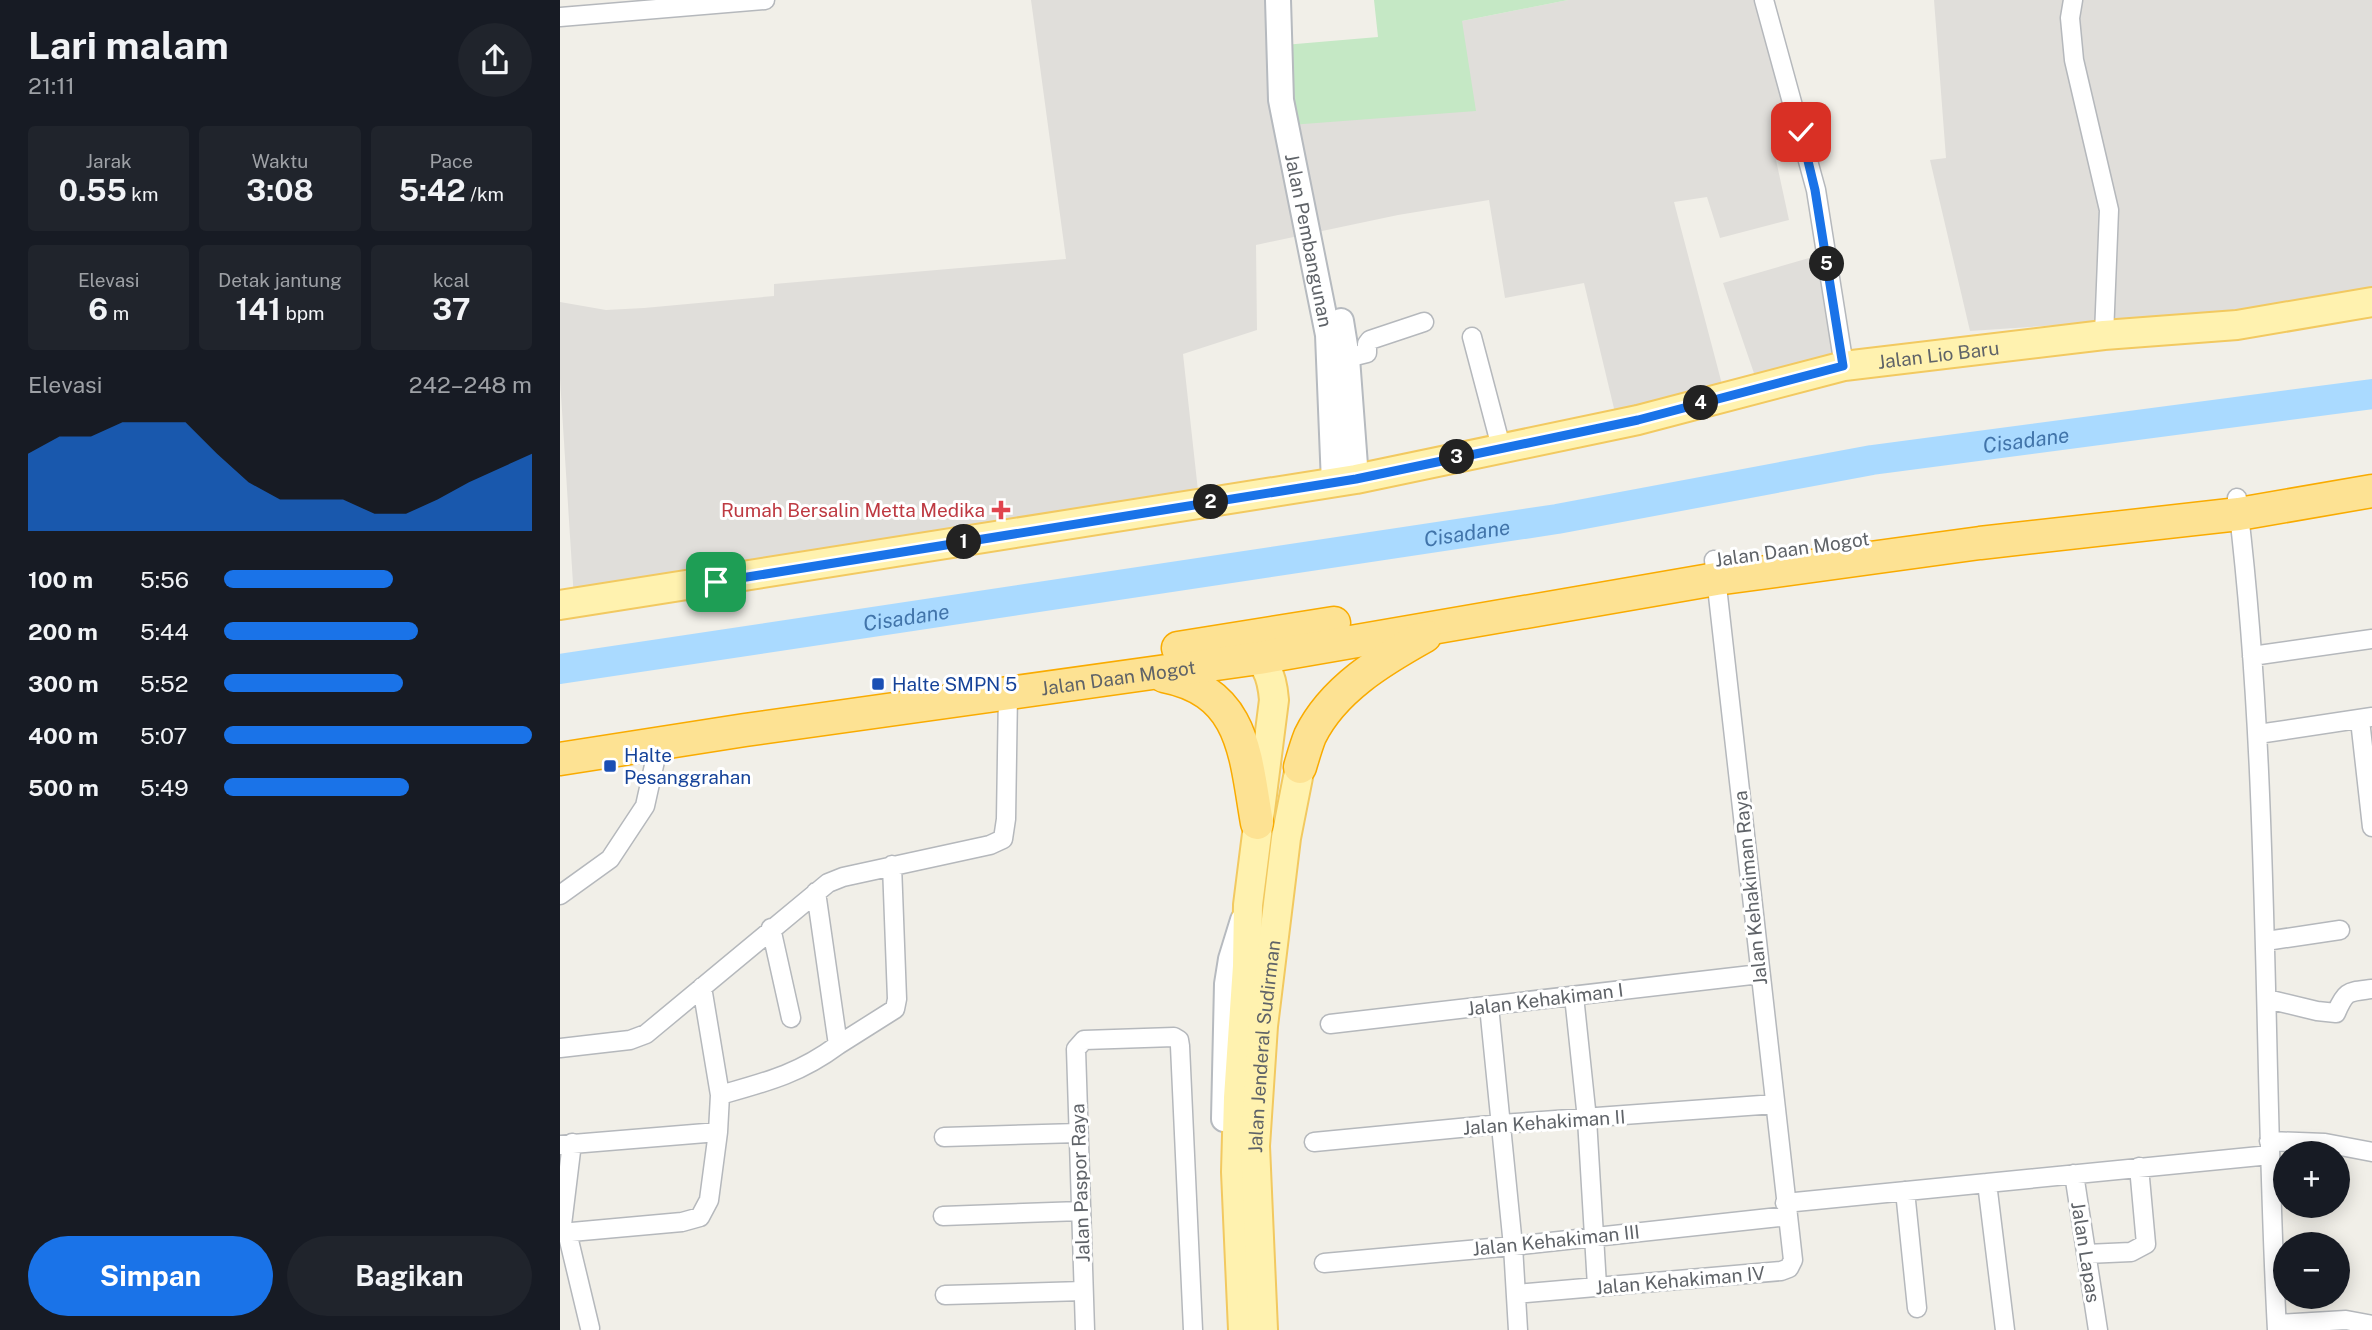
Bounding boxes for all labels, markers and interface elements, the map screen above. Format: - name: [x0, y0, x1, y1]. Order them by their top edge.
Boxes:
- text: Lari malam: [28, 23, 229, 68]
- button: share: [458, 23, 532, 97]
- text: 21:11: [28, 72, 75, 99]
- pin: [1771, 102, 1831, 162]
- icon: check: [1782, 113, 1820, 151]
- text: Jarak: [86, 150, 132, 172]
- text: Waktu: [252, 150, 308, 172]
- text: Pace: [430, 150, 473, 172]
- street label: Jalan Pembangunan: [1281, 151, 1337, 329]
- text: 0.55: [59, 172, 127, 208]
- text: 3:08: [246, 172, 314, 208]
- text: 5:42: [399, 172, 466, 208]
- text: km: [127, 183, 158, 205]
- text: /km: [466, 183, 504, 205]
- pin: 5: [1810, 246, 1844, 282]
- text: 5: [1820, 252, 1833, 274]
- text: Elevasi: [78, 269, 139, 291]
- text: Detak jantung: [218, 269, 342, 291]
- text: kcal: [433, 269, 470, 291]
- text: 6: [88, 291, 108, 327]
- text: 141: [235, 291, 281, 327]
- text: 37: [432, 291, 470, 327]
- text: m: [108, 302, 129, 324]
- text: bpm: [281, 302, 325, 324]
- street label: Jalan Lio Baru: [1876, 337, 2000, 373]
- text: Elevasi: [28, 371, 102, 398]
- text: 242–248 m: [409, 371, 532, 398]
- pin: 4: [1684, 386, 1718, 420]
- text: 4: [1694, 391, 1707, 413]
- water label: Cisadane: [1981, 422, 2071, 458]
- pin: 3: [1440, 440, 1474, 475]
- text: 3: [1450, 445, 1463, 467]
- pin: 2: [1194, 484, 1228, 520]
- text: 2: [1204, 490, 1217, 512]
- place label: Rumah Bersalin Metta Medika: [721, 499, 985, 521]
- marker: Rumah Bersalin Metta Medika: [991, 500, 1011, 520]
- water label: Cisadane: [1422, 514, 1512, 551]
- pin: 1: [946, 524, 982, 560]
- street label: Jalan Daan Mogot: [1713, 527, 1871, 571]
- text: 1: [959, 530, 968, 552]
- pin: [686, 552, 746, 612]
- icon: arrive: [697, 563, 735, 601]
- text: 100 m: [28, 566, 93, 593]
- text: 5:56: [140, 566, 189, 593]
- water label: Cisadane: [861, 598, 951, 636]
- text: 200 m: [28, 618, 98, 645]
- text: 5:44: [140, 618, 189, 645]
- street label: Jalan Daan Mogot: [1039, 656, 1197, 699]
- text: 300 m: [28, 670, 99, 697]
- text: 5:52: [140, 670, 188, 697]
- place label: Halte SMPN 5: [892, 673, 1017, 695]
- marker: Halte SMPN 5: [870, 676, 886, 692]
- text: 400 m: [28, 722, 98, 749]
- text: 5:07: [140, 722, 187, 749]
- place label: Halte Pesanggrahan: [624, 744, 751, 788]
- marker: Halte Pesanggrahan: [602, 758, 618, 774]
- text: 500 m: [28, 774, 99, 801]
- text: 5:49: [140, 774, 189, 801]
- street label: Jalan Kehakiman Raya: [1729, 790, 1771, 986]
- street label: Jalan Jenderal Sudirman: [1244, 939, 1284, 1154]
- street label: Jalan Kehakiman I: [1465, 978, 1625, 1020]
- street label: Jalan Paspor Raya: [1066, 1103, 1094, 1263]
- street label: Jalan Kehakiman II: [1462, 1105, 1626, 1139]
- map controls: [2273, 1141, 2350, 1309]
- button: +: [2273, 1141, 2350, 1218]
- street label: Jalan Lapas: [2067, 1200, 2105, 1304]
- street label: Jalan Kehakiman III: [1471, 1220, 1641, 1260]
- button: −: [2273, 1232, 2350, 1309]
- button: Simpan: [28, 1236, 273, 1316]
- button: Bagikan: [287, 1236, 532, 1316]
- street label: Jalan Kehakiman IV: [1594, 1262, 1766, 1298]

